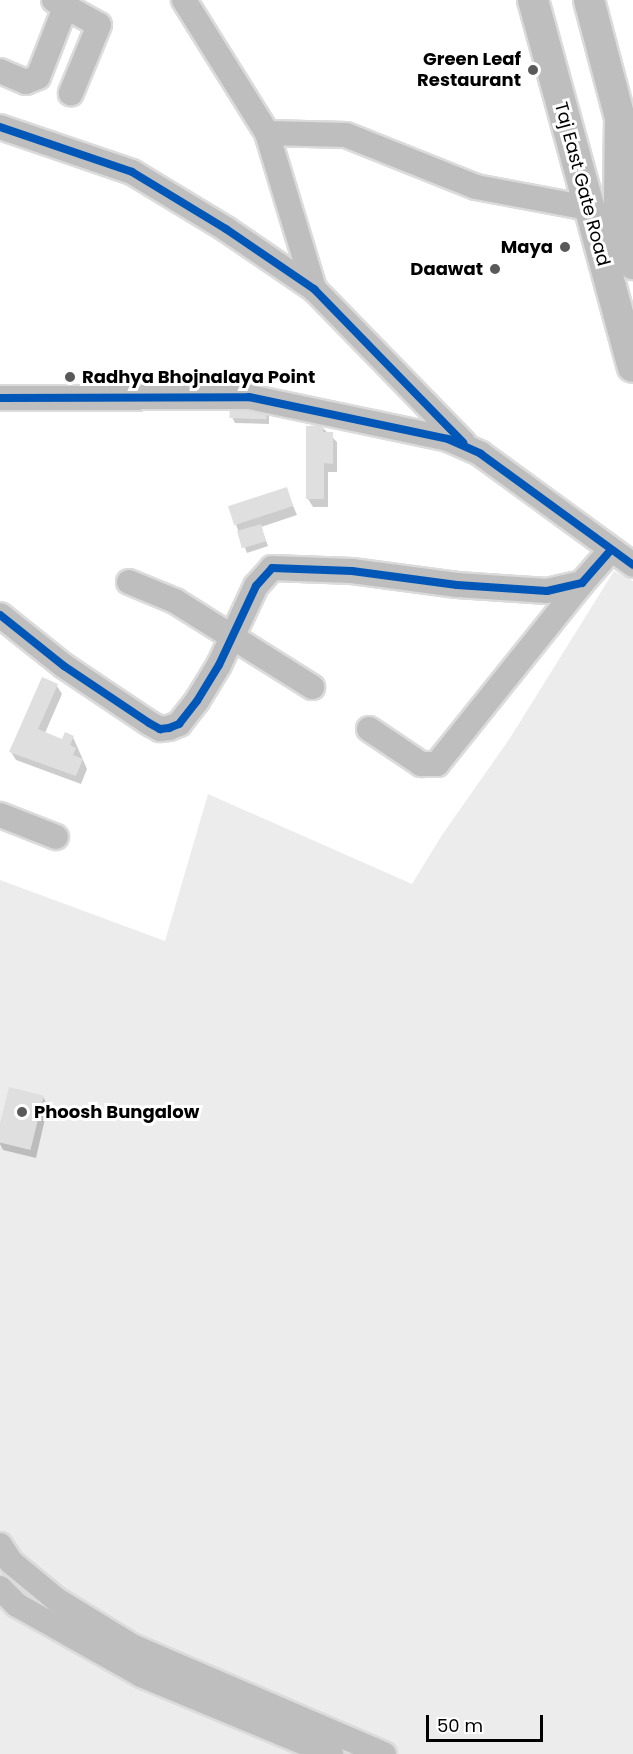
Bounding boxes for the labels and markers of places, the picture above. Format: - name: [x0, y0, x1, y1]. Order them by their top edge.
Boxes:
- place label: Green Leaf Restaurant: [417, 49, 521, 92]
- marker: Green Leaf Restaurant: [526, 63, 540, 77]
- place label: Maya: [501, 236, 553, 258]
- marker: Maya: [558, 240, 572, 254]
- place label: Daawat: [410, 258, 483, 280]
- marker: Daawat: [488, 262, 502, 276]
- place label: Radhya Bhojnalaya Point: [82, 366, 315, 388]
- marker: Radhya Bhojnalaya Point: [63, 370, 77, 384]
- place label: Phoosh Bungalow: [34, 1101, 199, 1123]
- marker: Phoosh Bungalow: [15, 1105, 29, 1119]

